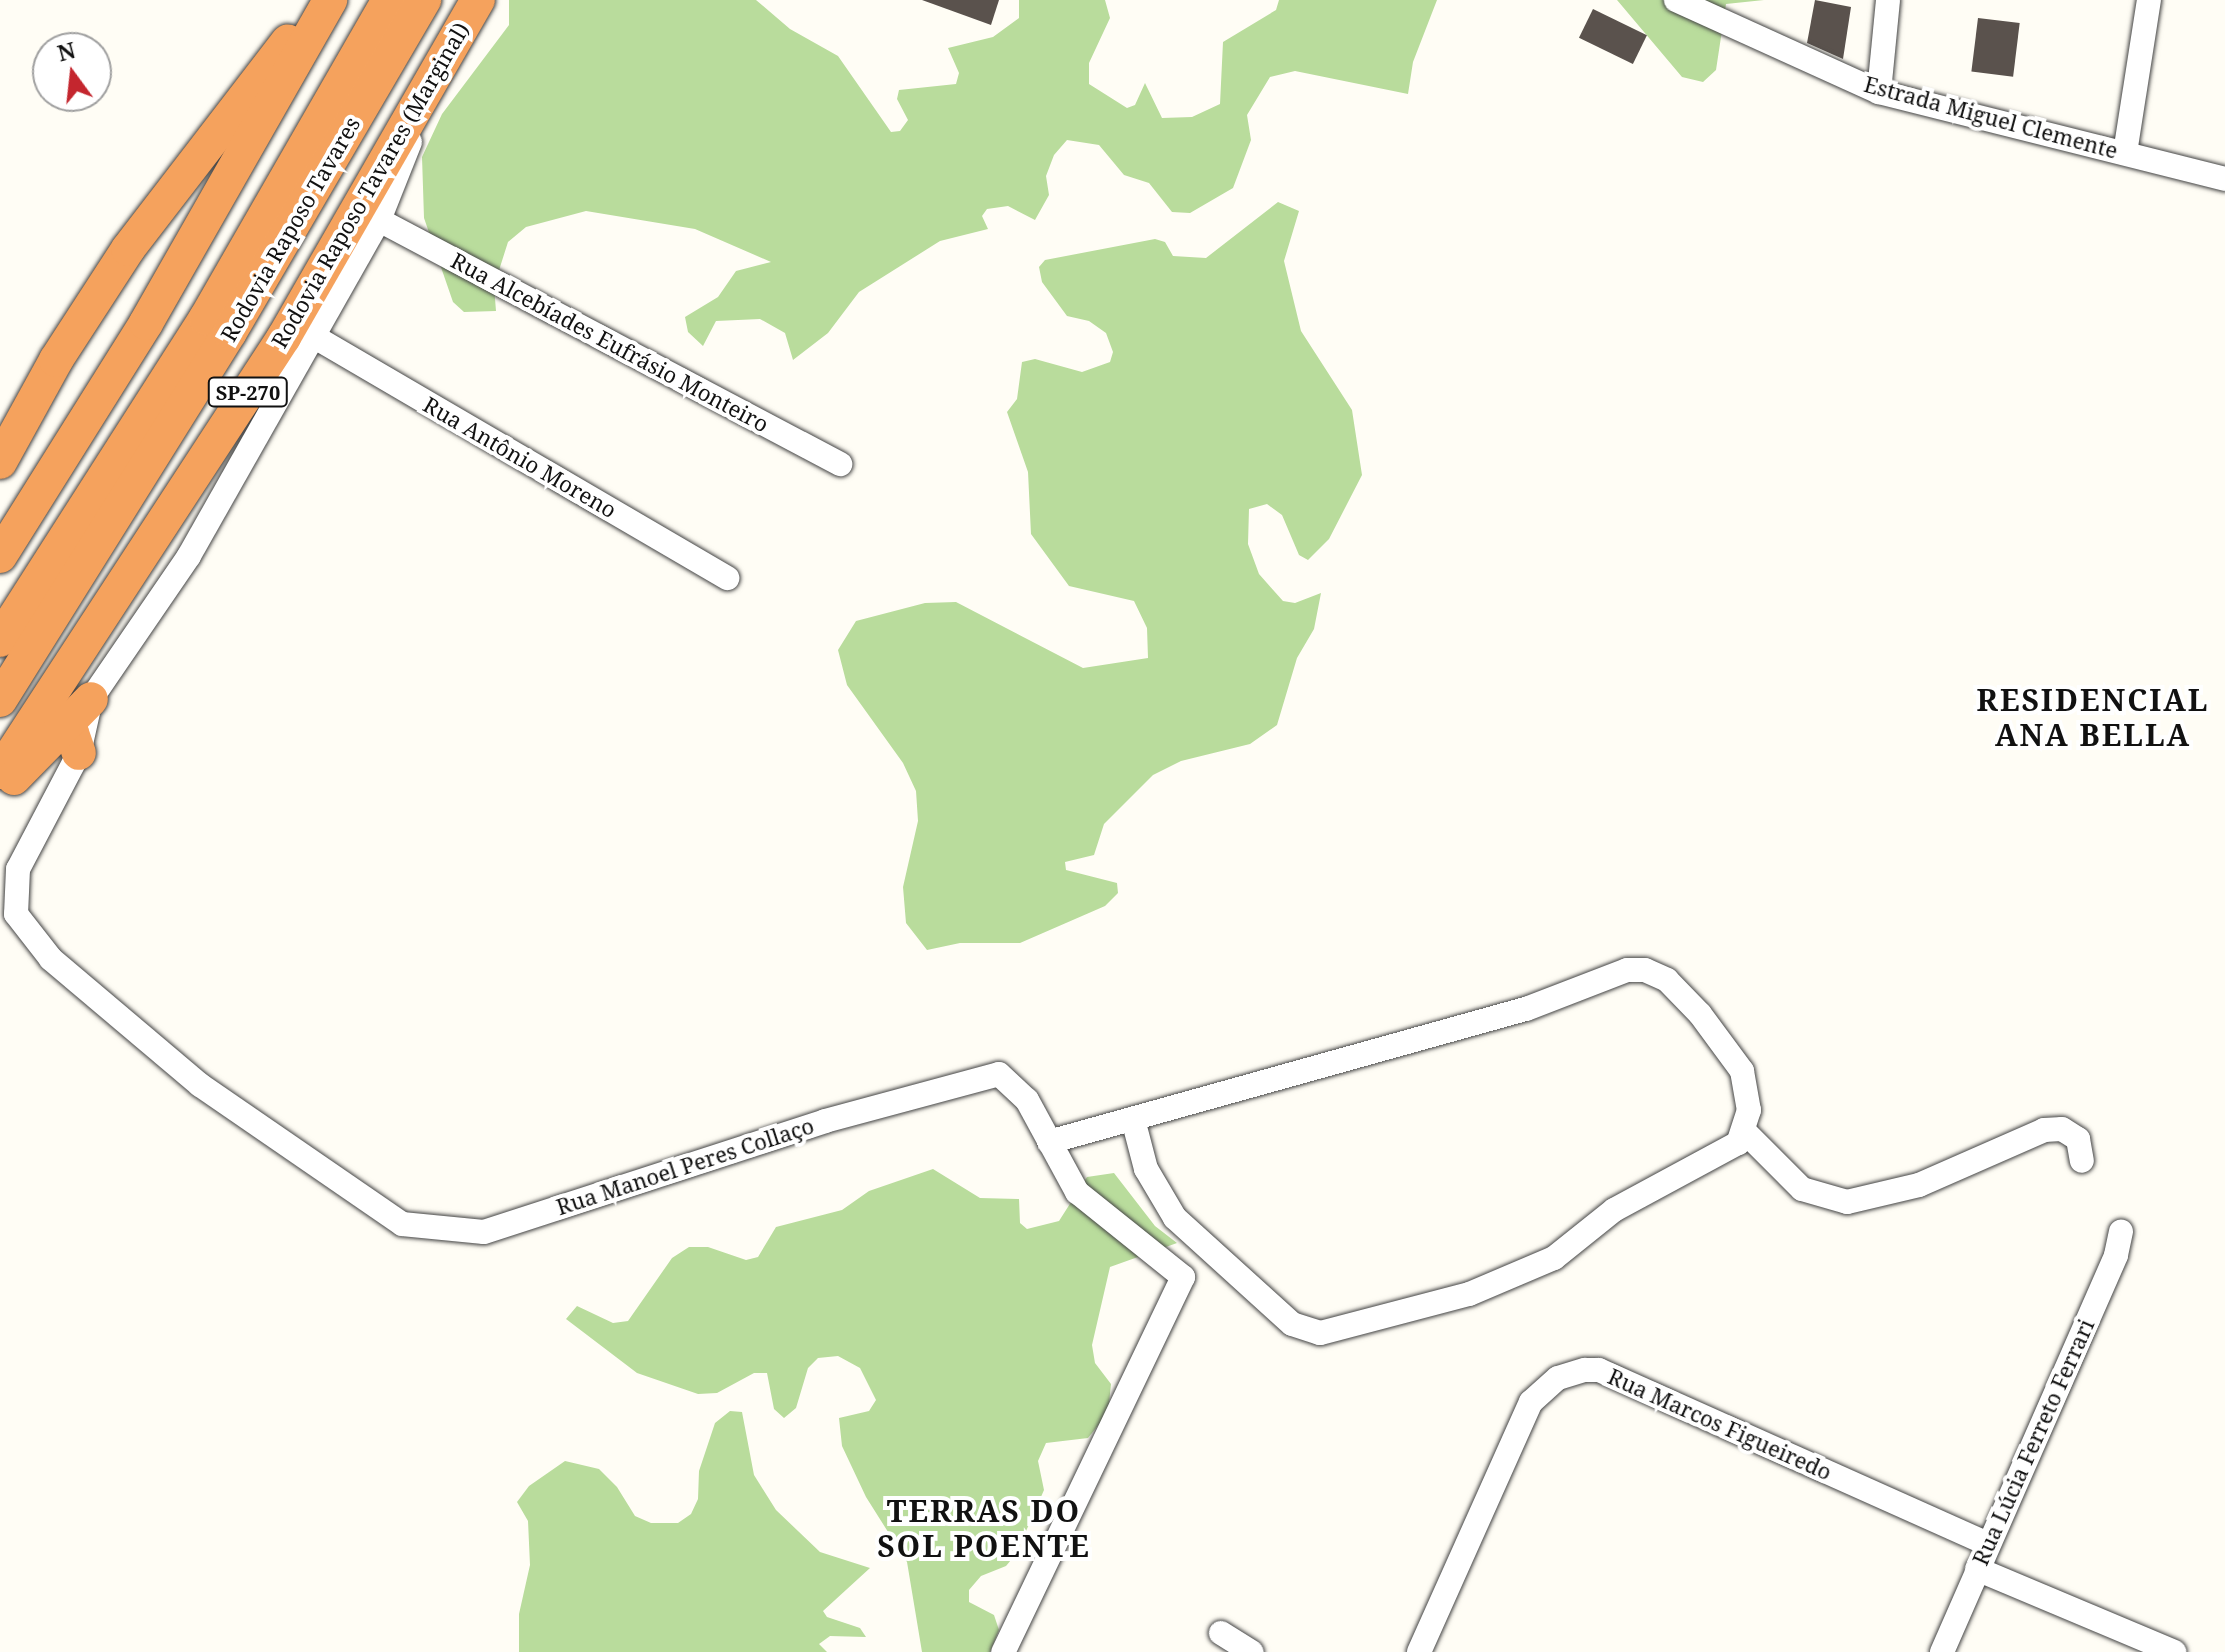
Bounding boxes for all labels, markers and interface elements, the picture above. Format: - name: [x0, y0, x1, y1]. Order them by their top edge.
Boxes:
- street label: Rodovia Raposo Tavares (Marginal): [266, 18, 474, 352]
- north arrow: [32, 32, 112, 112]
- text: N: [54, 34, 79, 67]
- street label: Estrada Miguel Clemente: [1861, 70, 2121, 164]
- street label: Rodovia Raposo Tavares: [215, 112, 365, 346]
- street label: Rua Alcebíades Eufrásio Monteiro: [447, 247, 773, 437]
- road number: SP-270: [206, 376, 290, 408]
- street label: Rua Antônio Moreno: [419, 391, 621, 523]
- district label: RESIDENCIAL ANA BELLA: [1977, 682, 2209, 752]
- street label: Rua Manoel Peres Collaço: [553, 1112, 817, 1220]
- street label: Rua Lúcia Ferreto Ferrari: [1967, 1315, 2099, 1569]
- street label: Rua Marcos Figueiredo: [1604, 1363, 1836, 1485]
- district label: TERRAS DO SOL POENTE: [877, 1493, 1091, 1564]

